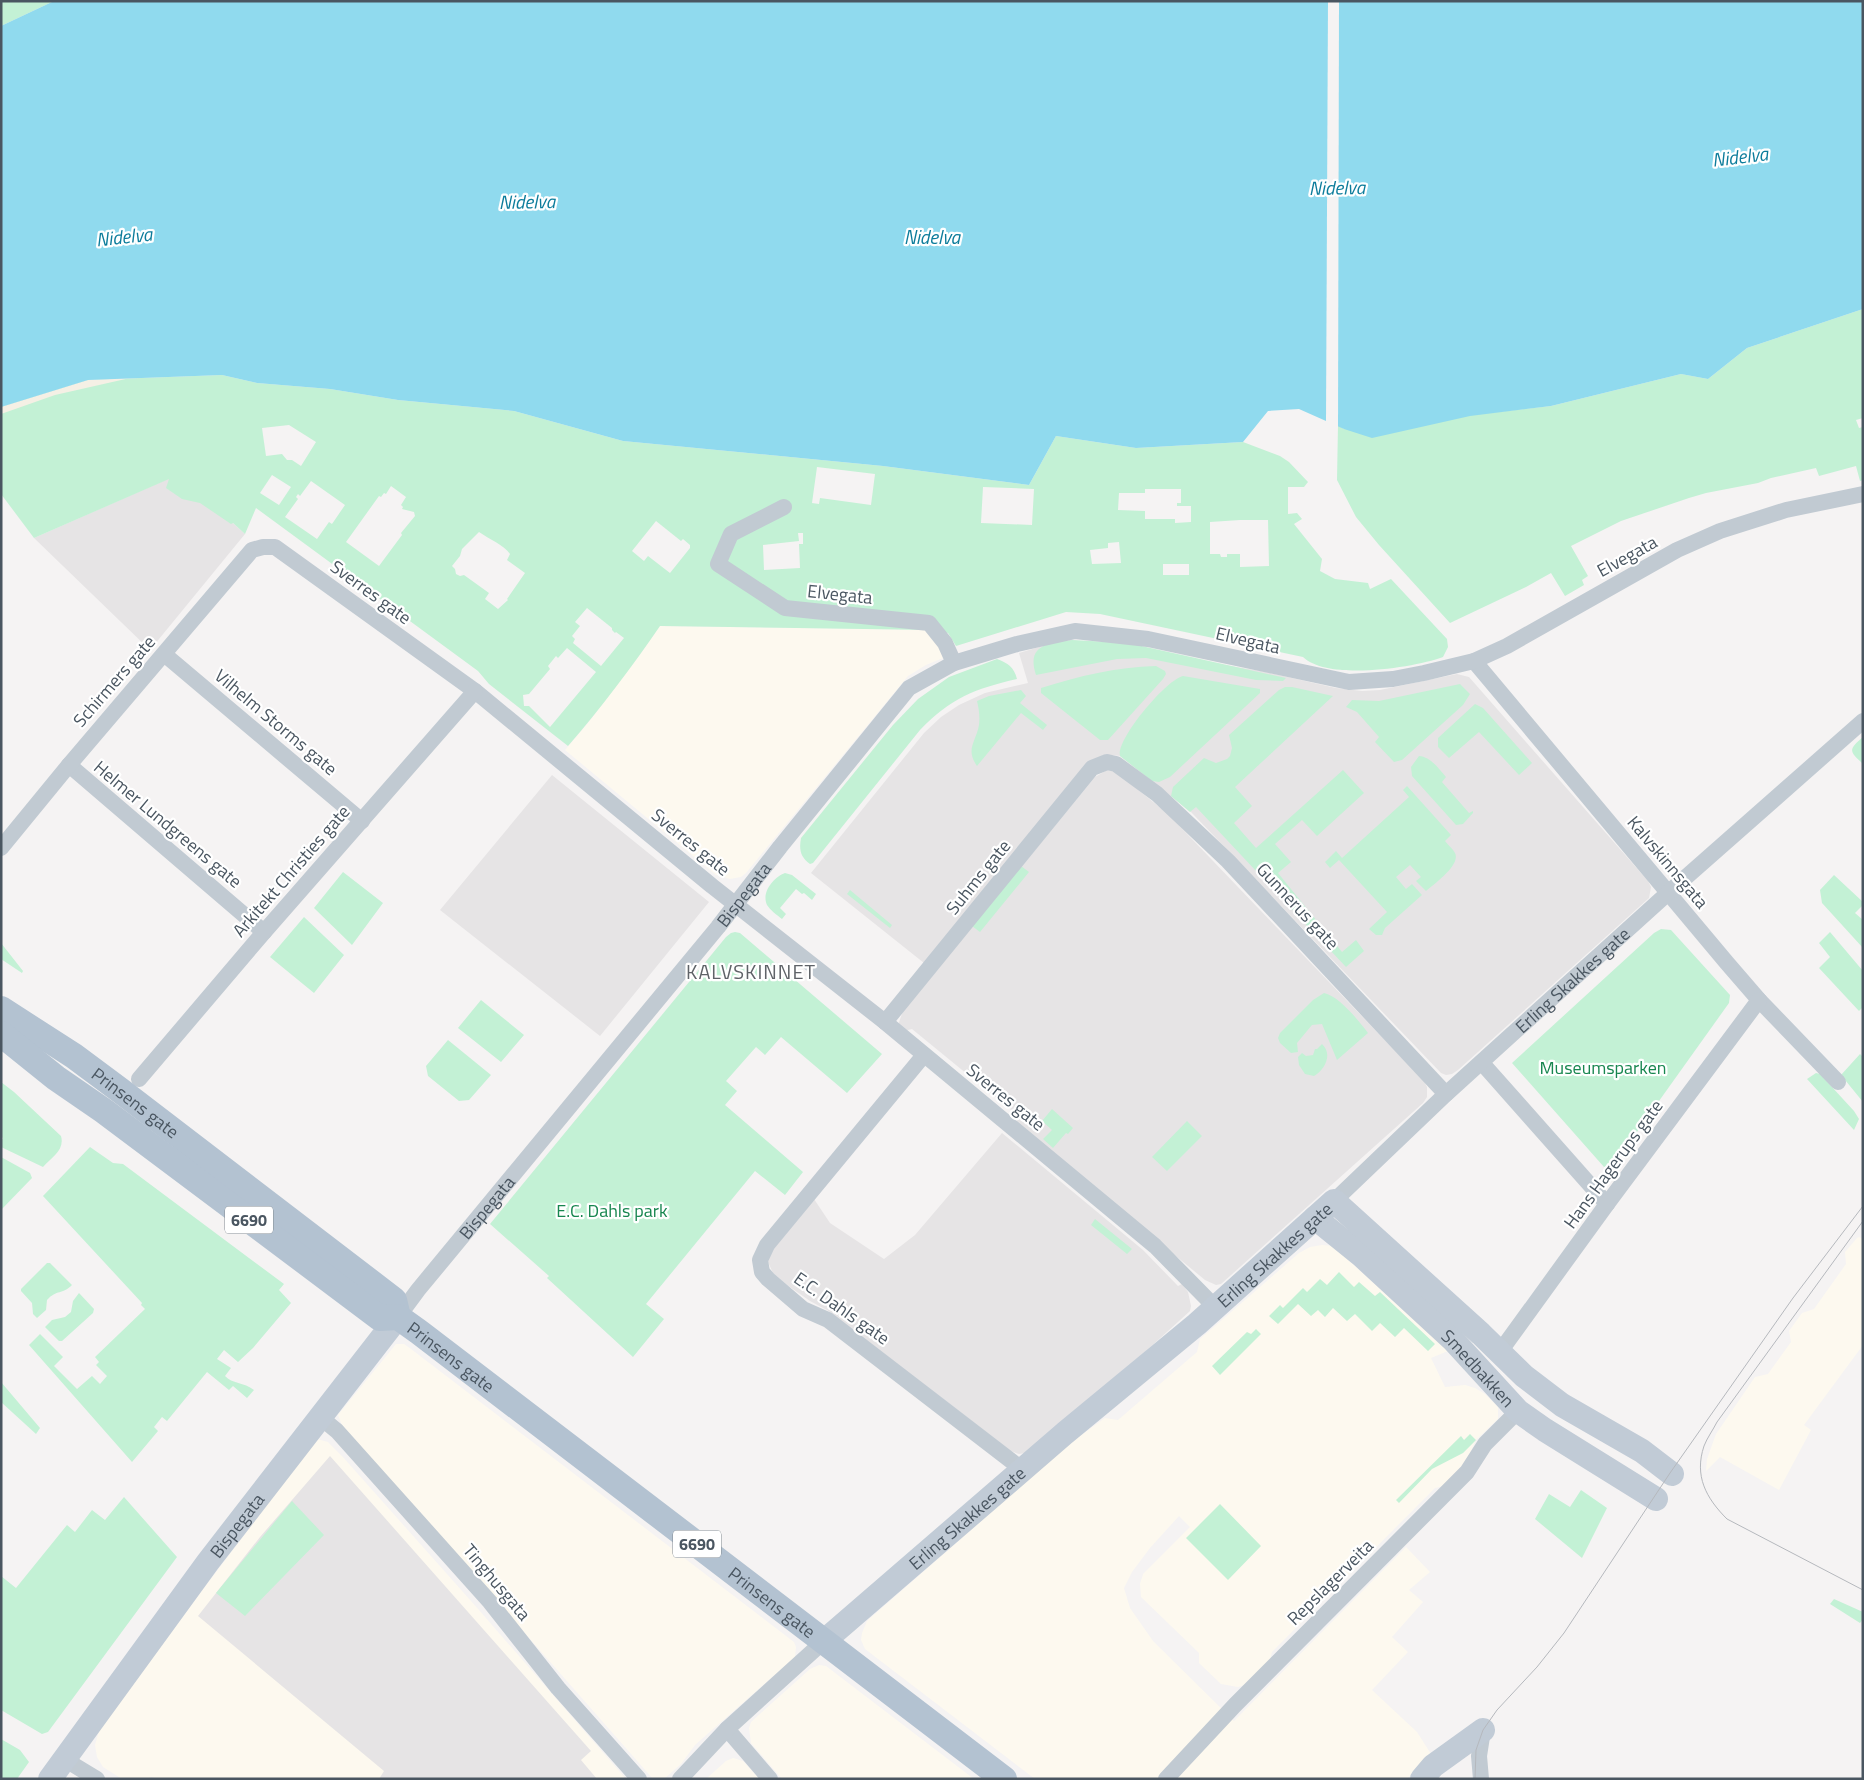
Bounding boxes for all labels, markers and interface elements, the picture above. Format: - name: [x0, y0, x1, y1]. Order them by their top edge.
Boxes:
- water label: Nidelva: [1710, 138, 1771, 174]
- water label: Nidelva: [1309, 172, 1367, 202]
- water label: Nidelva: [499, 186, 557, 216]
- water label: Nidelva: [95, 218, 155, 253]
- water label: Nidelva: [904, 222, 962, 251]
- street label: Elvegata: [1592, 528, 1662, 584]
- street label: Sverres gate: [325, 553, 417, 631]
- street label: Elvegata: [806, 577, 874, 611]
- street label: Elvegata: [1213, 619, 1283, 661]
- street label: Schirmers gate: [66, 629, 162, 733]
- street label: Vilhelm Storms gate: [209, 662, 343, 782]
- street label: Helmer Lundgreens gate: [88, 754, 248, 894]
- street label: Arkitekt Christies gate: [226, 799, 356, 943]
- street label: Sverres gate: [646, 802, 736, 882]
- street label: Kalvskinnsgata: [1621, 810, 1715, 914]
- street label: Suhms gate: [939, 834, 1017, 920]
- street label: Bispegata: [710, 856, 777, 932]
- street label: Gunnerus gate: [1250, 856, 1346, 956]
- street label: Erling Skakkes gate: [1509, 921, 1636, 1039]
- district label: KALVSKINNET: [686, 956, 816, 987]
- park label: Museumsparken: [1540, 1054, 1667, 1081]
- street label: Sverres gate: [961, 1057, 1051, 1137]
- street label: Prinsens gate: [86, 1060, 185, 1145]
- street label: Hans Hagerups gate: [1557, 1094, 1669, 1234]
- street label: Bispegata: [452, 1169, 521, 1245]
- street label: Erling Skakkes gate: [1211, 1195, 1338, 1314]
- park label: E.C. Dahls park: [556, 1197, 668, 1224]
- road number: 6690: [225, 1206, 273, 1234]
- street label: E.C. Dahls gate: [788, 1265, 896, 1351]
- street label: Prinsens gate: [402, 1314, 501, 1399]
- street label: Smedbakken: [1436, 1323, 1521, 1413]
- street label: Erling Skakkes gate: [902, 1460, 1031, 1576]
- street label: Bispegata: [203, 1487, 270, 1563]
- road number: 6690: [673, 1530, 721, 1558]
- street label: Repslagerveita: [1281, 1533, 1379, 1631]
- street label: Tinghusgata: [457, 1538, 537, 1626]
- street label: Prinsens gate: [723, 1560, 822, 1644]

